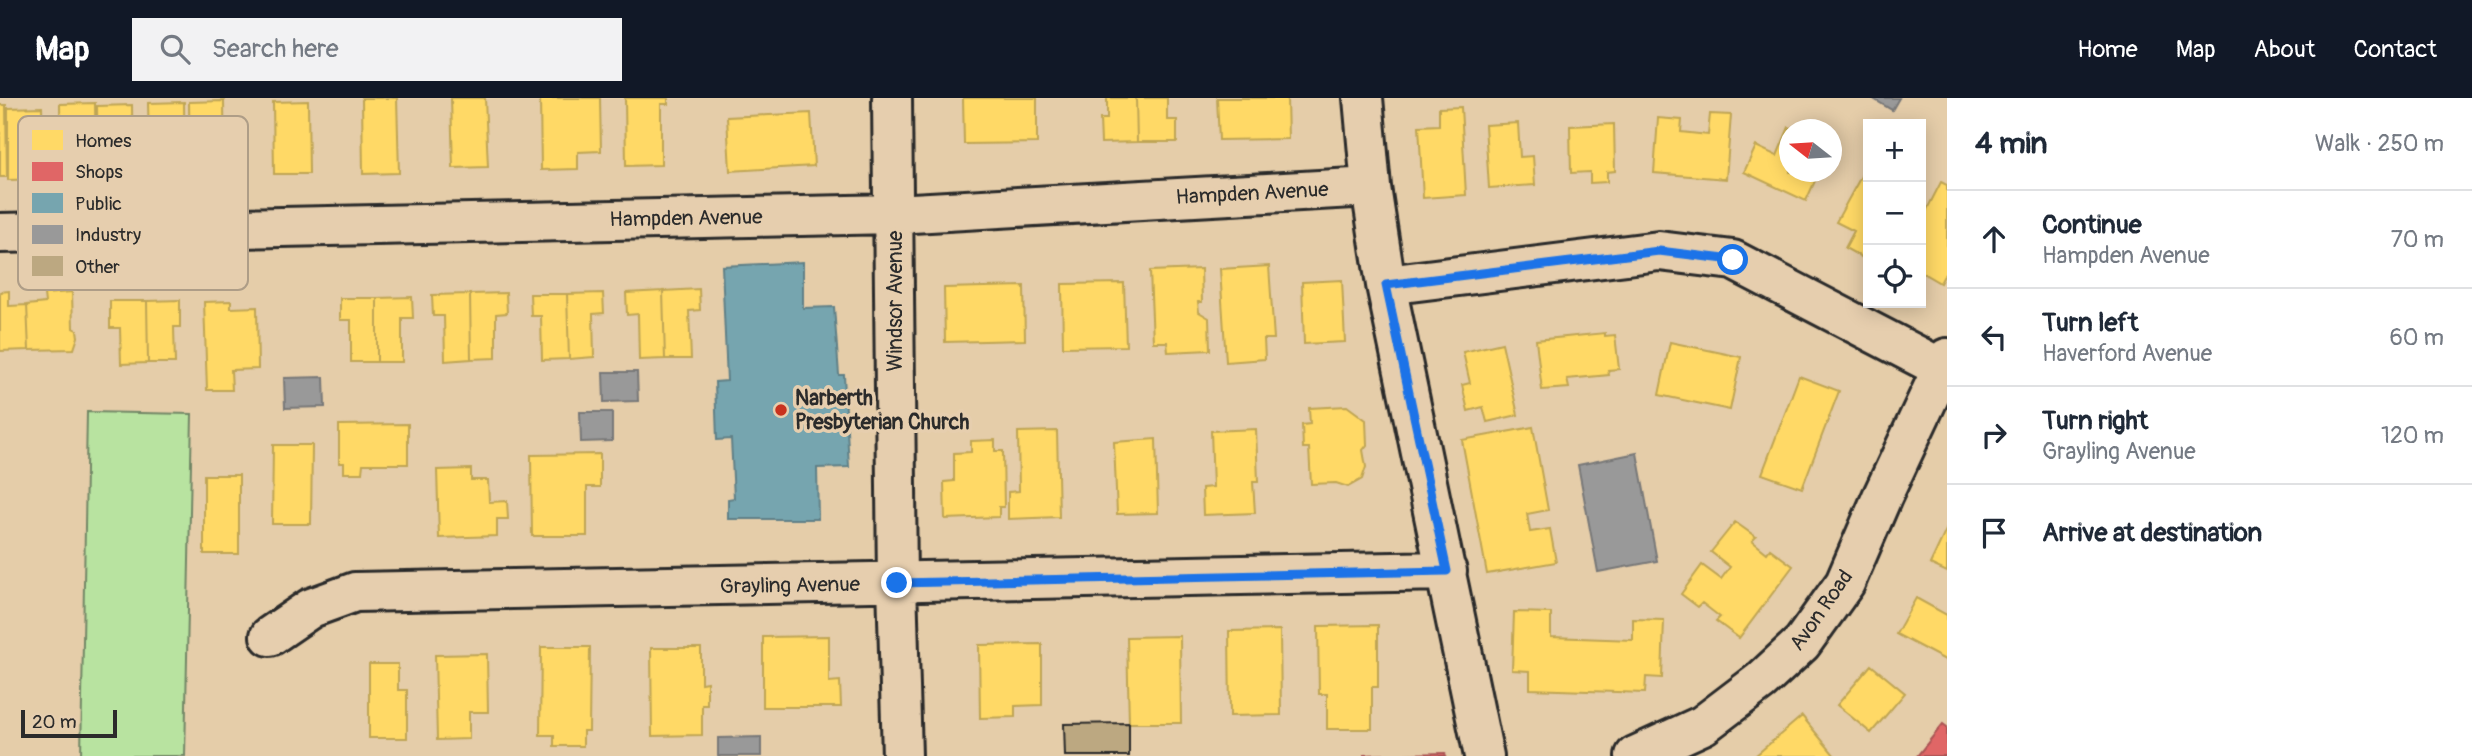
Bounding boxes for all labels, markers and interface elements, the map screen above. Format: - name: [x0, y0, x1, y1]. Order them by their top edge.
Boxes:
- search box: [132, 18, 622, 81]
- text: Map: [35, 29, 90, 70]
- icon: search: [156, 30, 194, 68]
- text: Search here: [212, 33, 339, 65]
- text: Home: [2077, 35, 2138, 64]
- text: Map: [2176, 35, 2216, 64]
- text: About: [2254, 35, 2316, 64]
- text: Contact: [2354, 35, 2437, 64]
- legend: [18, 116, 248, 290]
- north arrow: [1779, 119, 1842, 182]
- map controls: [1863, 119, 1926, 308]
- button: +: [1863, 119, 1926, 182]
- text: 4 min: [1975, 125, 2048, 162]
- text: Homes: [75, 129, 132, 153]
- text: Walk · 250 m: [2315, 129, 2444, 158]
- text: Shops: [75, 160, 123, 184]
- street label: Hampden Avenue: [1175, 176, 1330, 211]
- button: −: [1863, 182, 1926, 245]
- text: Public: [75, 192, 122, 216]
- street label: Hampden Avenue: [609, 204, 763, 233]
- text: Continue: [2042, 209, 2142, 241]
- icon: ahead: [1975, 220, 2013, 258]
- text: Industry: [75, 223, 141, 247]
- text: 70 m: [2391, 225, 2444, 254]
- street label: Windsor Avenue: [882, 230, 909, 371]
- text: Hampden Avenue: [2042, 241, 2210, 270]
- route start: [1717, 244, 1748, 275]
- button: locate: [1863, 245, 1926, 308]
- text: Other: [75, 255, 120, 279]
- text: Turn left: [2042, 307, 2138, 339]
- icon: left: [1975, 318, 2013, 356]
- text: 60 m: [2389, 323, 2444, 352]
- text: Haverford Avenue: [2042, 339, 2212, 368]
- place label: Narberth Presbyterian Church: [795, 385, 969, 436]
- marker: Narberth Presbyterian Church: [773, 402, 789, 418]
- text: Turn right: [2042, 405, 2148, 437]
- icon: right: [1975, 416, 2013, 454]
- text: 120 m: [2381, 421, 2444, 450]
- text: Grayling Avenue: [2042, 437, 2196, 466]
- icon: arrive: [1975, 514, 2013, 552]
- text: Arrive at destination: [2042, 517, 2262, 549]
- street label: Avon Road: [1784, 565, 1859, 656]
- route end: [881, 567, 912, 598]
- street label: Grayling Avenue: [720, 571, 861, 600]
- scale bar: [21, 707, 117, 739]
- text: 20 m: [32, 710, 77, 734]

